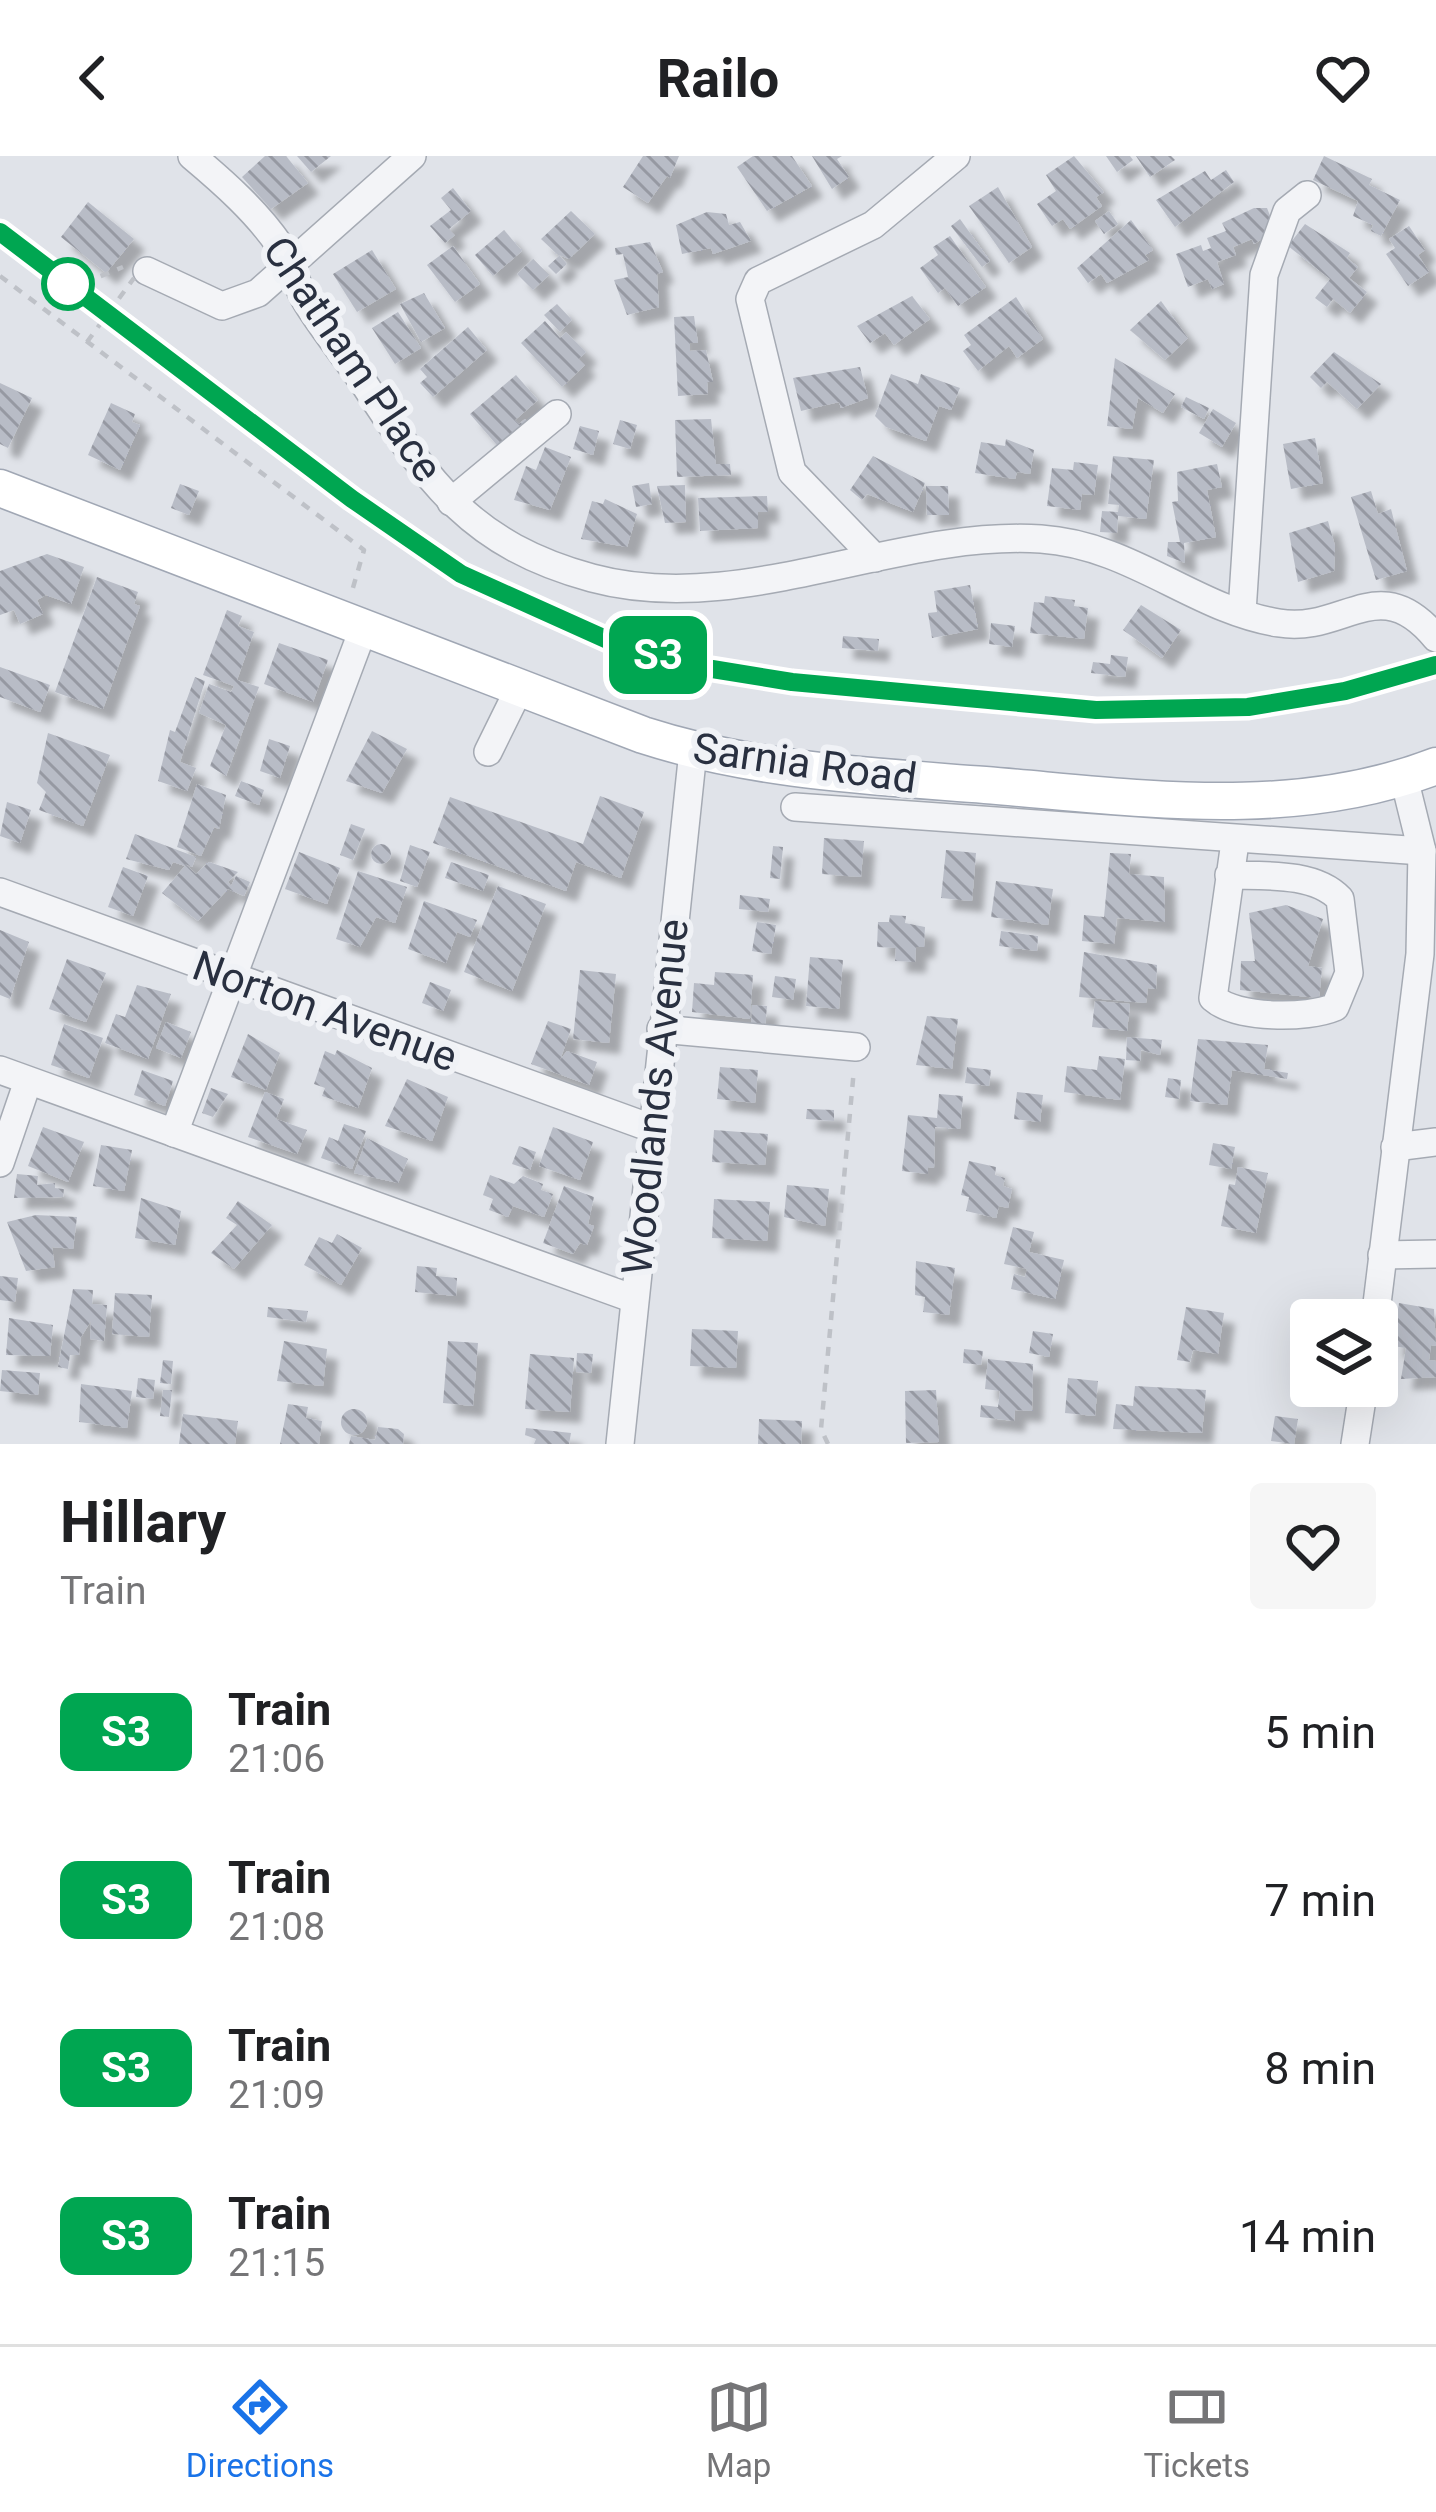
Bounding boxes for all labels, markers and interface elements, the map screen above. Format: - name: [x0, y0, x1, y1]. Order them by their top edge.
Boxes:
- icon: back: [60, 45, 126, 111]
- icon: heart: [1310, 45, 1376, 111]
- text: Railo: [657, 47, 779, 110]
- street label: Chatham Place: [253, 228, 453, 490]
- unlabelled marker: [43, 259, 93, 309]
- line badge: S3: [604, 616, 712, 694]
- text: S3: [633, 630, 683, 679]
- street label: Sarnia Road: [690, 723, 920, 803]
- street label: Woodlands Avenue: [612, 917, 698, 1277]
- street label: Norton Avenue: [186, 941, 464, 1081]
- map controls: [1290, 1299, 1398, 1407]
- button: layers: [1290, 1299, 1398, 1407]
- button: heart: [1250, 1483, 1376, 1609]
- text: Hillary: [60, 1489, 226, 1556]
- text: Train: [60, 1568, 147, 1614]
- text: Train: [228, 1683, 331, 1736]
- text: 5 min: [1264, 1706, 1376, 1759]
- text: S3: [101, 1707, 151, 1756]
- text: 21:06: [228, 1736, 325, 1782]
- text: Train: [228, 1851, 331, 1904]
- text: 7 min: [1264, 1874, 1376, 1927]
- text: S3: [101, 1875, 151, 1924]
- text: 21:08: [228, 1904, 325, 1950]
- text: Train: [228, 2019, 331, 2072]
- text: 8 min: [1264, 2042, 1376, 2095]
- text: S3: [101, 2043, 151, 2092]
- text: 21:09: [228, 2072, 325, 2118]
- text: Train: [228, 2187, 331, 2240]
- text: 14 min: [1239, 2210, 1376, 2263]
- text: S3: [101, 2211, 151, 2260]
- text: 21:15: [228, 2240, 325, 2286]
- tab: Directions: [186, 2374, 334, 2485]
- tab: Map: [706, 2374, 772, 2485]
- tab: Tickets: [1143, 2374, 1250, 2485]

